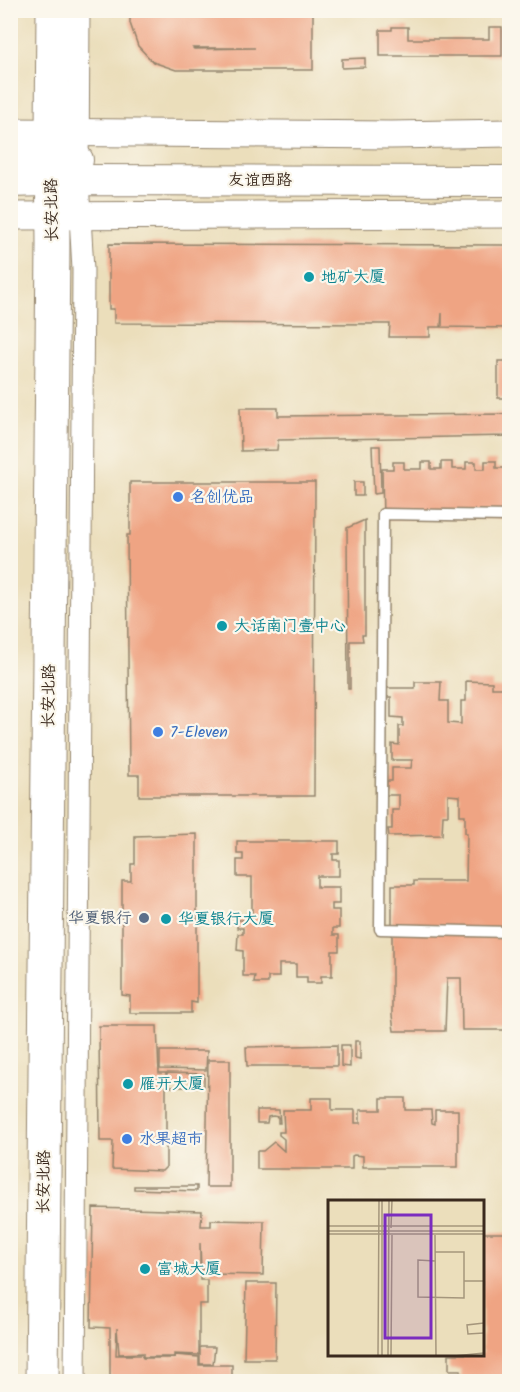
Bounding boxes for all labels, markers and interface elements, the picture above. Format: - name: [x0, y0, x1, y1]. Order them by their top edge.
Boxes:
- street label: 友谊西路: [228, 168, 292, 193]
- street label: 长安北路: [39, 178, 65, 242]
- place label: 地矿大厦: [321, 265, 385, 290]
- marker: 地矿大厦: [302, 270, 316, 284]
- place label: 名创优品: [190, 485, 254, 510]
- marker: 名创优品: [171, 490, 185, 504]
- place label: 大话南门壹中心: [234, 614, 346, 639]
- marker: 大话南门壹中心: [215, 619, 229, 633]
- street label: 长安北路: [36, 664, 62, 728]
- place label: 7-Eleven: [170, 720, 228, 745]
- marker: 7-Eleven: [151, 725, 165, 739]
- place label: 华夏银行: [68, 906, 132, 931]
- place label: 华夏银行大厦: [178, 907, 274, 932]
- marker: 华夏银行: [137, 911, 151, 925]
- marker: 华夏银行大厦: [159, 912, 173, 926]
- place label: 雁开大厦: [140, 1072, 204, 1097]
- marker: 雁开大厦: [121, 1077, 135, 1091]
- place label: 水果超市: [139, 1127, 203, 1152]
- marker: 水果超市: [120, 1132, 134, 1146]
- street label: 长安北路: [31, 1150, 57, 1214]
- inset map: [328, 1200, 484, 1356]
- place label: 富城大厦: [157, 1257, 221, 1282]
- marker: 富城大厦: [138, 1262, 152, 1276]

